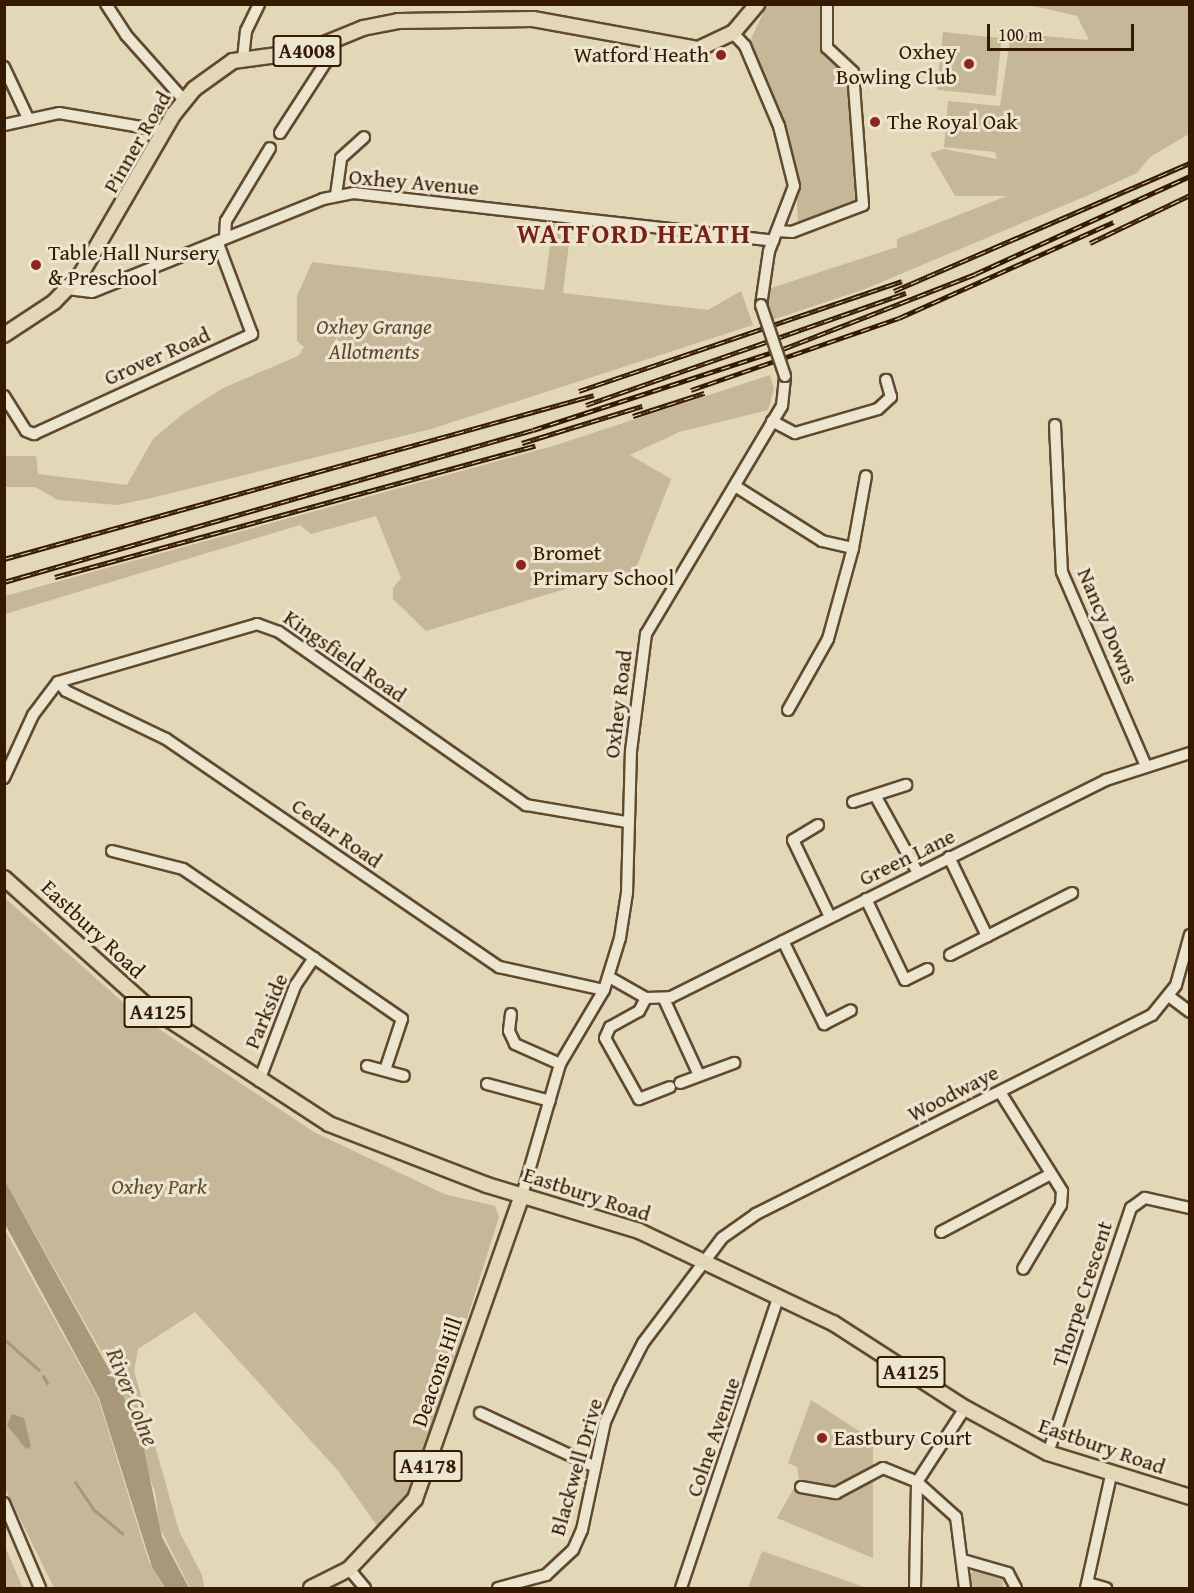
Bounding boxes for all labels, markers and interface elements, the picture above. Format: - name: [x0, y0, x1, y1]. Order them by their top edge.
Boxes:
- scale bar: [990, 12, 1137, 50]
- text: 100 m: [998, 21, 1043, 48]
- road number: A4008: [272, 33, 342, 69]
- place label: Oxhey Bowling Club: [836, 38, 957, 90]
- place label: Watford Heath: [574, 42, 709, 68]
- marker: Watford Heath: [714, 48, 728, 62]
- marker: Oxhey Bowling Club: [962, 57, 976, 71]
- street label: Pinner Road: [97, 86, 177, 198]
- place label: The Royal Oak: [887, 109, 1018, 135]
- marker: The Royal Oak: [868, 115, 882, 129]
- street label: Oxhey Avenue: [348, 163, 480, 201]
- district label: WATFORD HEATH: [517, 216, 751, 250]
- place label: Table Hall Nursery & Preschool: [48, 239, 219, 290]
- marker: Table Hall Nursery & Preschool: [29, 258, 43, 272]
- park label: Oxhey Grange Allotments: [316, 313, 432, 364]
- street label: Grover Road: [100, 321, 214, 391]
- place label: Bromet Primary School: [533, 539, 674, 590]
- marker: Bromet Primary School: [514, 558, 528, 572]
- street label: Nancy Downs: [1072, 564, 1144, 688]
- street label: Kingsfield Road: [279, 604, 411, 708]
- street label: Oxhey Road: [598, 648, 638, 760]
- street label: Cedar Road: [287, 792, 387, 874]
- street label: Green Lane: [855, 822, 959, 892]
- street label: Eastbury Road: [36, 874, 150, 984]
- street label: Parkside: [238, 969, 294, 1053]
- road number: A4125: [124, 994, 192, 1030]
- street label: Woodwaye: [903, 1059, 1003, 1127]
- street label: Eastbury Road: [520, 1161, 654, 1227]
- park label: Oxhey Park: [111, 1174, 207, 1200]
- street label: Thorpe Crescent: [1046, 1218, 1118, 1370]
- street label: Deacons Hill: [406, 1314, 468, 1430]
- water label: River Colne: [100, 1344, 166, 1450]
- road number: A4125: [876, 1354, 946, 1390]
- street label: Colne Avenue: [680, 1374, 746, 1500]
- street label: Blackwell Drive: [544, 1395, 608, 1539]
- street label: Eastbury Road: [1035, 1412, 1169, 1480]
- place label: Eastbury Court: [834, 1425, 972, 1451]
- marker: Eastbury Court: [815, 1431, 829, 1445]
- road number: A4178: [394, 1448, 462, 1484]

